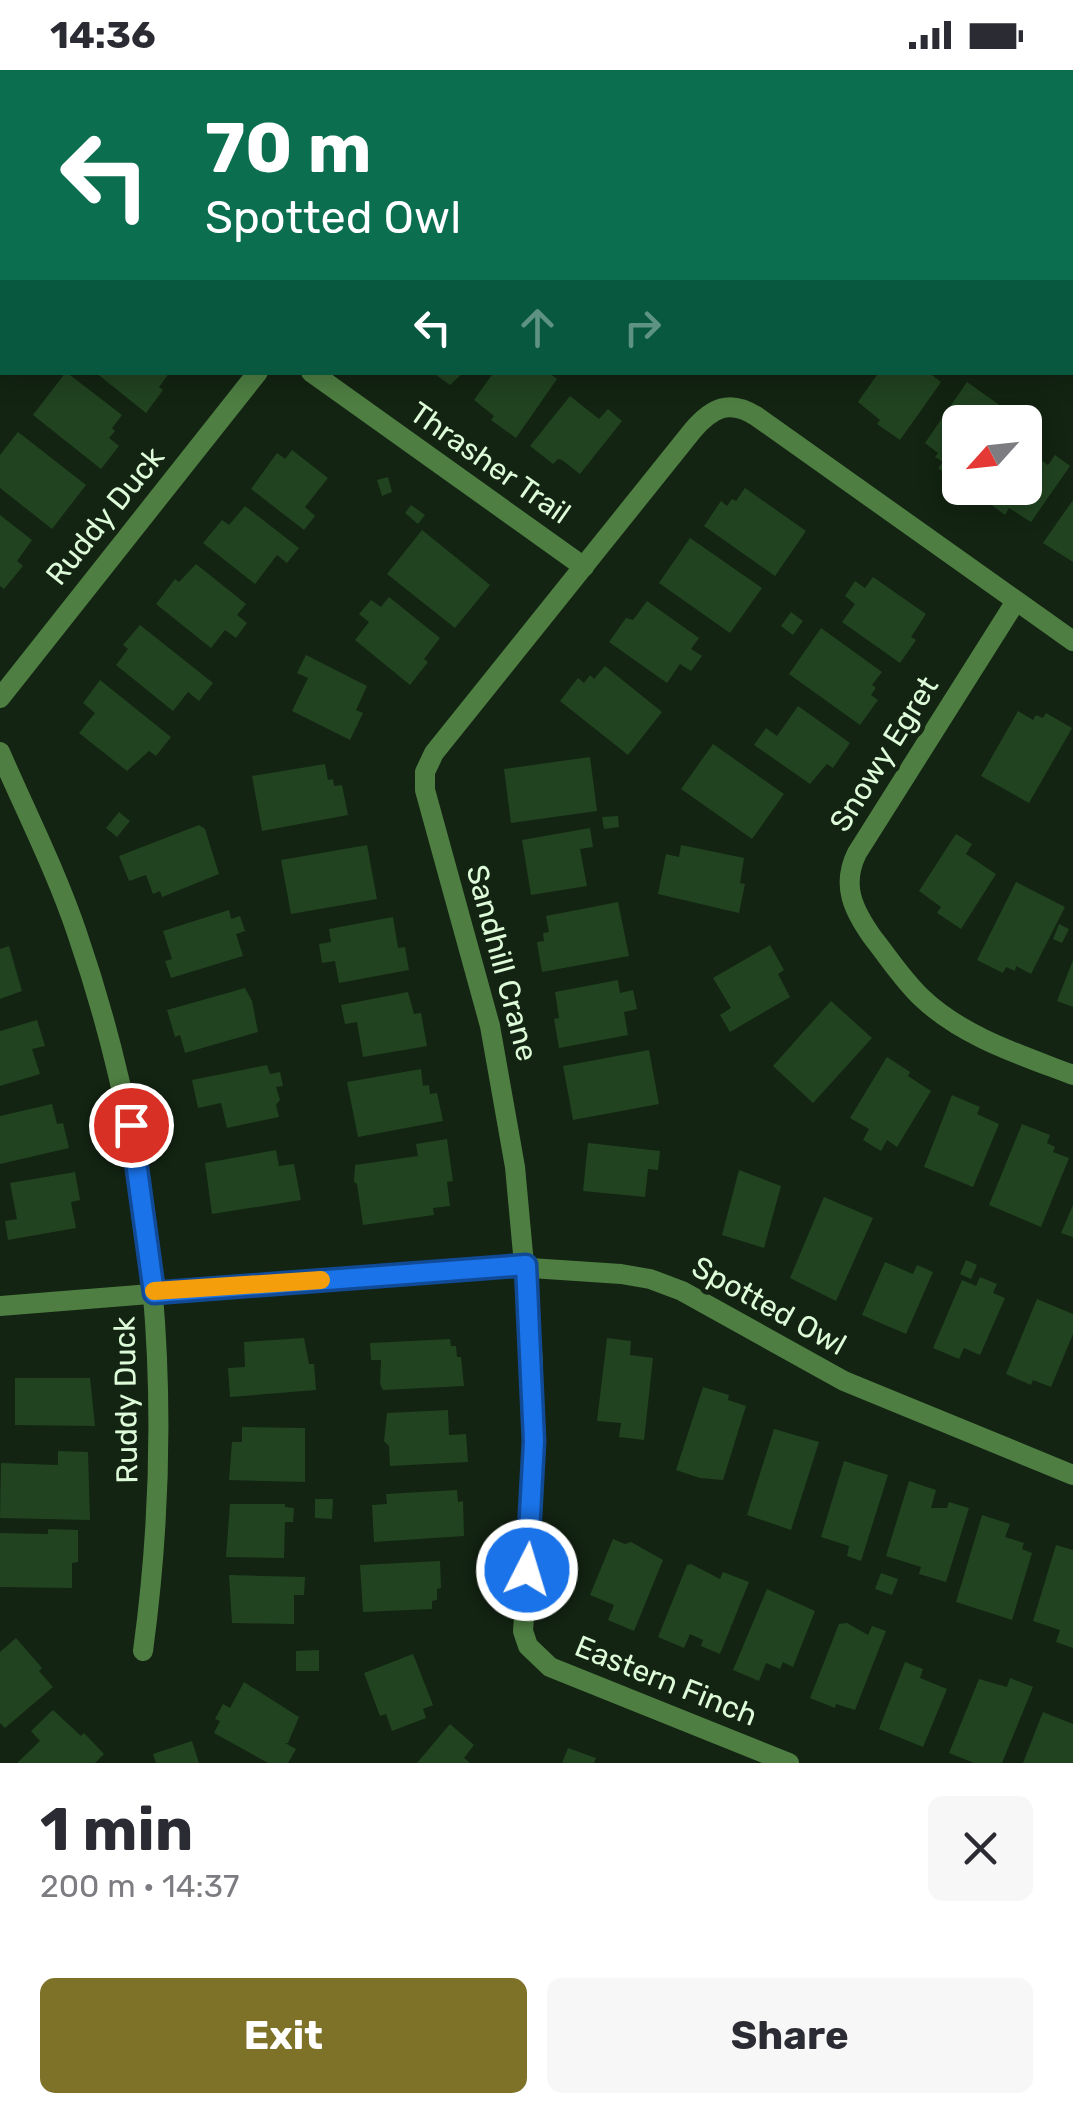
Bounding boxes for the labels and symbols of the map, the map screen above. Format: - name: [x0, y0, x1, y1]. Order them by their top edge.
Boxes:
- street label: Thrasher Trail: [403, 394, 577, 532]
- north arrow: [942, 405, 1042, 505]
- street label: Ruddy Duck: [38, 439, 172, 592]
- street label: Snowy Egret: [822, 669, 946, 838]
- street label: Sandhill Crane: [459, 861, 545, 1065]
- pin: [89, 1083, 174, 1168]
- street label: Spotted Owl: [686, 1249, 852, 1363]
- street label: Ruddy Duck: [107, 1316, 145, 1484]
- position arrow: [475, 1518, 579, 1622]
- street label: Eastern Finch: [570, 1628, 762, 1734]

